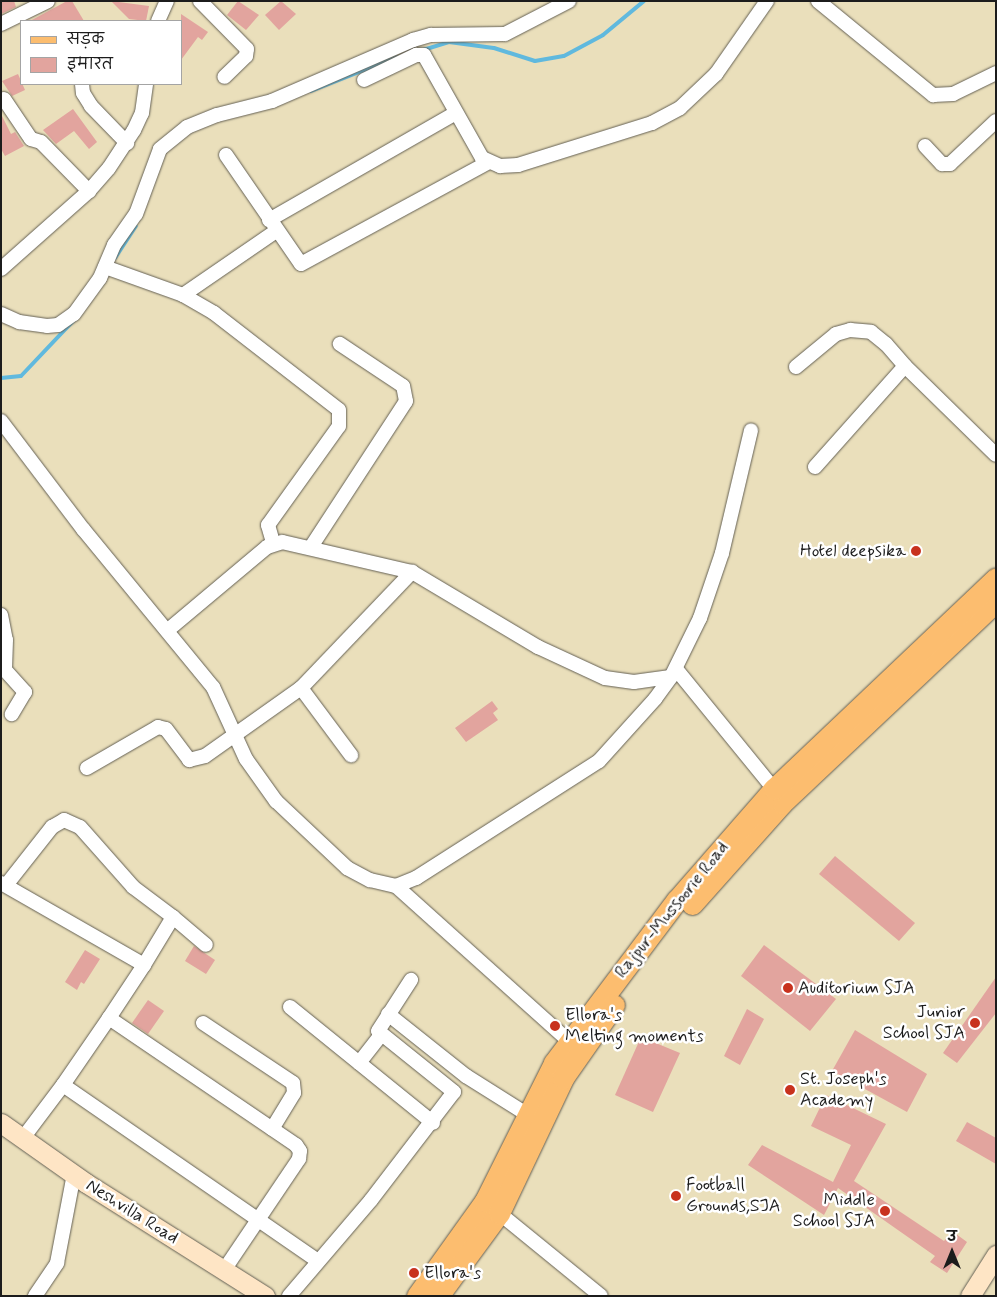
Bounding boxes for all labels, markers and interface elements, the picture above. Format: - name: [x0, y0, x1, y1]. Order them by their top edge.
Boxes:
- legend: [20, 20, 182, 85]
- text: सड़क: [67, 30, 104, 50]
- text: इमारत: [67, 55, 113, 75]
- place label: Hotel deepsika: [802, 540, 906, 562]
- marker: Hotel deepsika: [910, 545, 922, 557]
- street label: Rajpur-Mussoorie Road: [610, 837, 734, 983]
- place label: Auditorium SJA: [798, 977, 915, 999]
- marker: Auditorium SJA: [782, 982, 794, 994]
- place label: Junior School SJA: [883, 1002, 965, 1044]
- place label: Ellora's Melting moments: [565, 1005, 707, 1048]
- marker: Junior School SJA: [969, 1017, 981, 1029]
- marker: Ellora's Melting moments: [549, 1020, 561, 1032]
- place label: St. Joseph's Academy: [800, 1069, 887, 1112]
- marker: St. Joseph's Academy: [784, 1084, 796, 1096]
- street label: Neshvilla Road: [82, 1175, 182, 1249]
- place label: Football Grounds,SJA: [686, 1175, 781, 1218]
- marker: Football Grounds,SJA: [670, 1190, 682, 1202]
- place label: Middle School SJA: [793, 1190, 875, 1232]
- marker: Middle School SJA: [879, 1205, 891, 1217]
- north arrow: [927, 1227, 977, 1277]
- text: उ: [947, 1228, 957, 1246]
- place label: Ellora's: [424, 1262, 481, 1284]
- marker: Ellora's: [408, 1267, 420, 1279]

